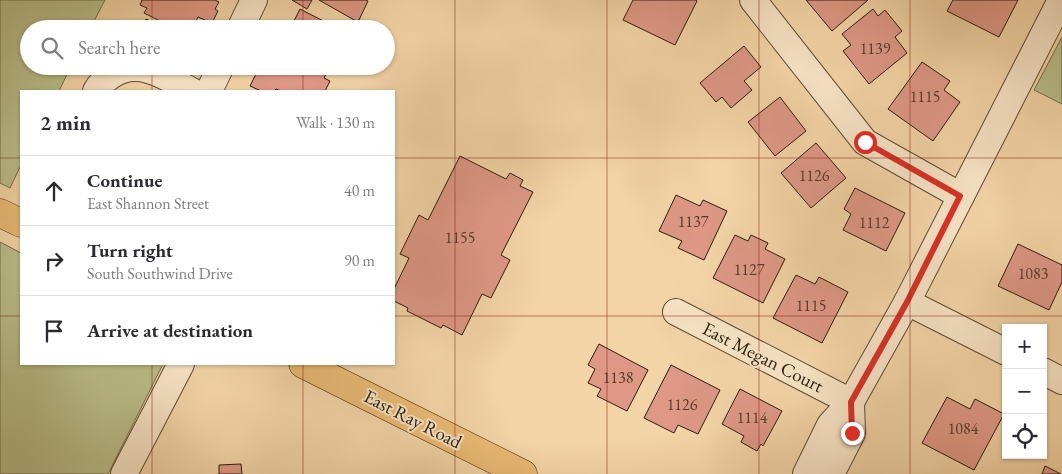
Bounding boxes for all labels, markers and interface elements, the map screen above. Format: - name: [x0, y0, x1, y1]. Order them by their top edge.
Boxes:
- search box: [20, 20, 395, 75]
- icon: search: [38, 34, 66, 62]
- text: Search here: [78, 35, 160, 60]
- house number: 1139: [860, 38, 891, 59]
- house number: 1115: [910, 86, 940, 107]
- text: 2 min: [40, 109, 91, 136]
- text: Walk · 130 m: [296, 112, 375, 133]
- route start: [854, 131, 877, 154]
- house number: 1126: [799, 165, 830, 186]
- text: Continue: [87, 168, 162, 193]
- icon: ahead: [40, 177, 68, 205]
- text: 40 m: [344, 180, 375, 201]
- text: East Shannon Street: [87, 193, 209, 214]
- house number: 1137: [678, 211, 709, 232]
- house number: 1112: [859, 212, 890, 233]
- house number: 1155: [445, 227, 475, 248]
- text: Turn right: [87, 238, 173, 263]
- icon: right: [40, 247, 68, 275]
- text: 90 m: [344, 250, 375, 271]
- house number: 1127: [734, 259, 765, 280]
- text: South Southwind Drive: [87, 263, 233, 284]
- house number: 1083: [1018, 263, 1049, 284]
- house number: 1115: [796, 295, 826, 316]
- street label: East Megan Court: [698, 316, 828, 398]
- icon: arrive: [40, 317, 68, 345]
- text: Arrive at destination: [87, 318, 253, 343]
- map controls: [1002, 324, 1047, 459]
- button: +: [1002, 324, 1047, 369]
- house number: 1138: [603, 367, 634, 388]
- button: −: [1002, 369, 1047, 414]
- street label: East Ray Road: [360, 384, 466, 454]
- house number: 1126: [667, 394, 698, 415]
- house number: 1114: [737, 407, 768, 428]
- button: locate: [1002, 414, 1047, 459]
- house number: 1084: [948, 418, 979, 439]
- route end: [841, 422, 864, 445]

